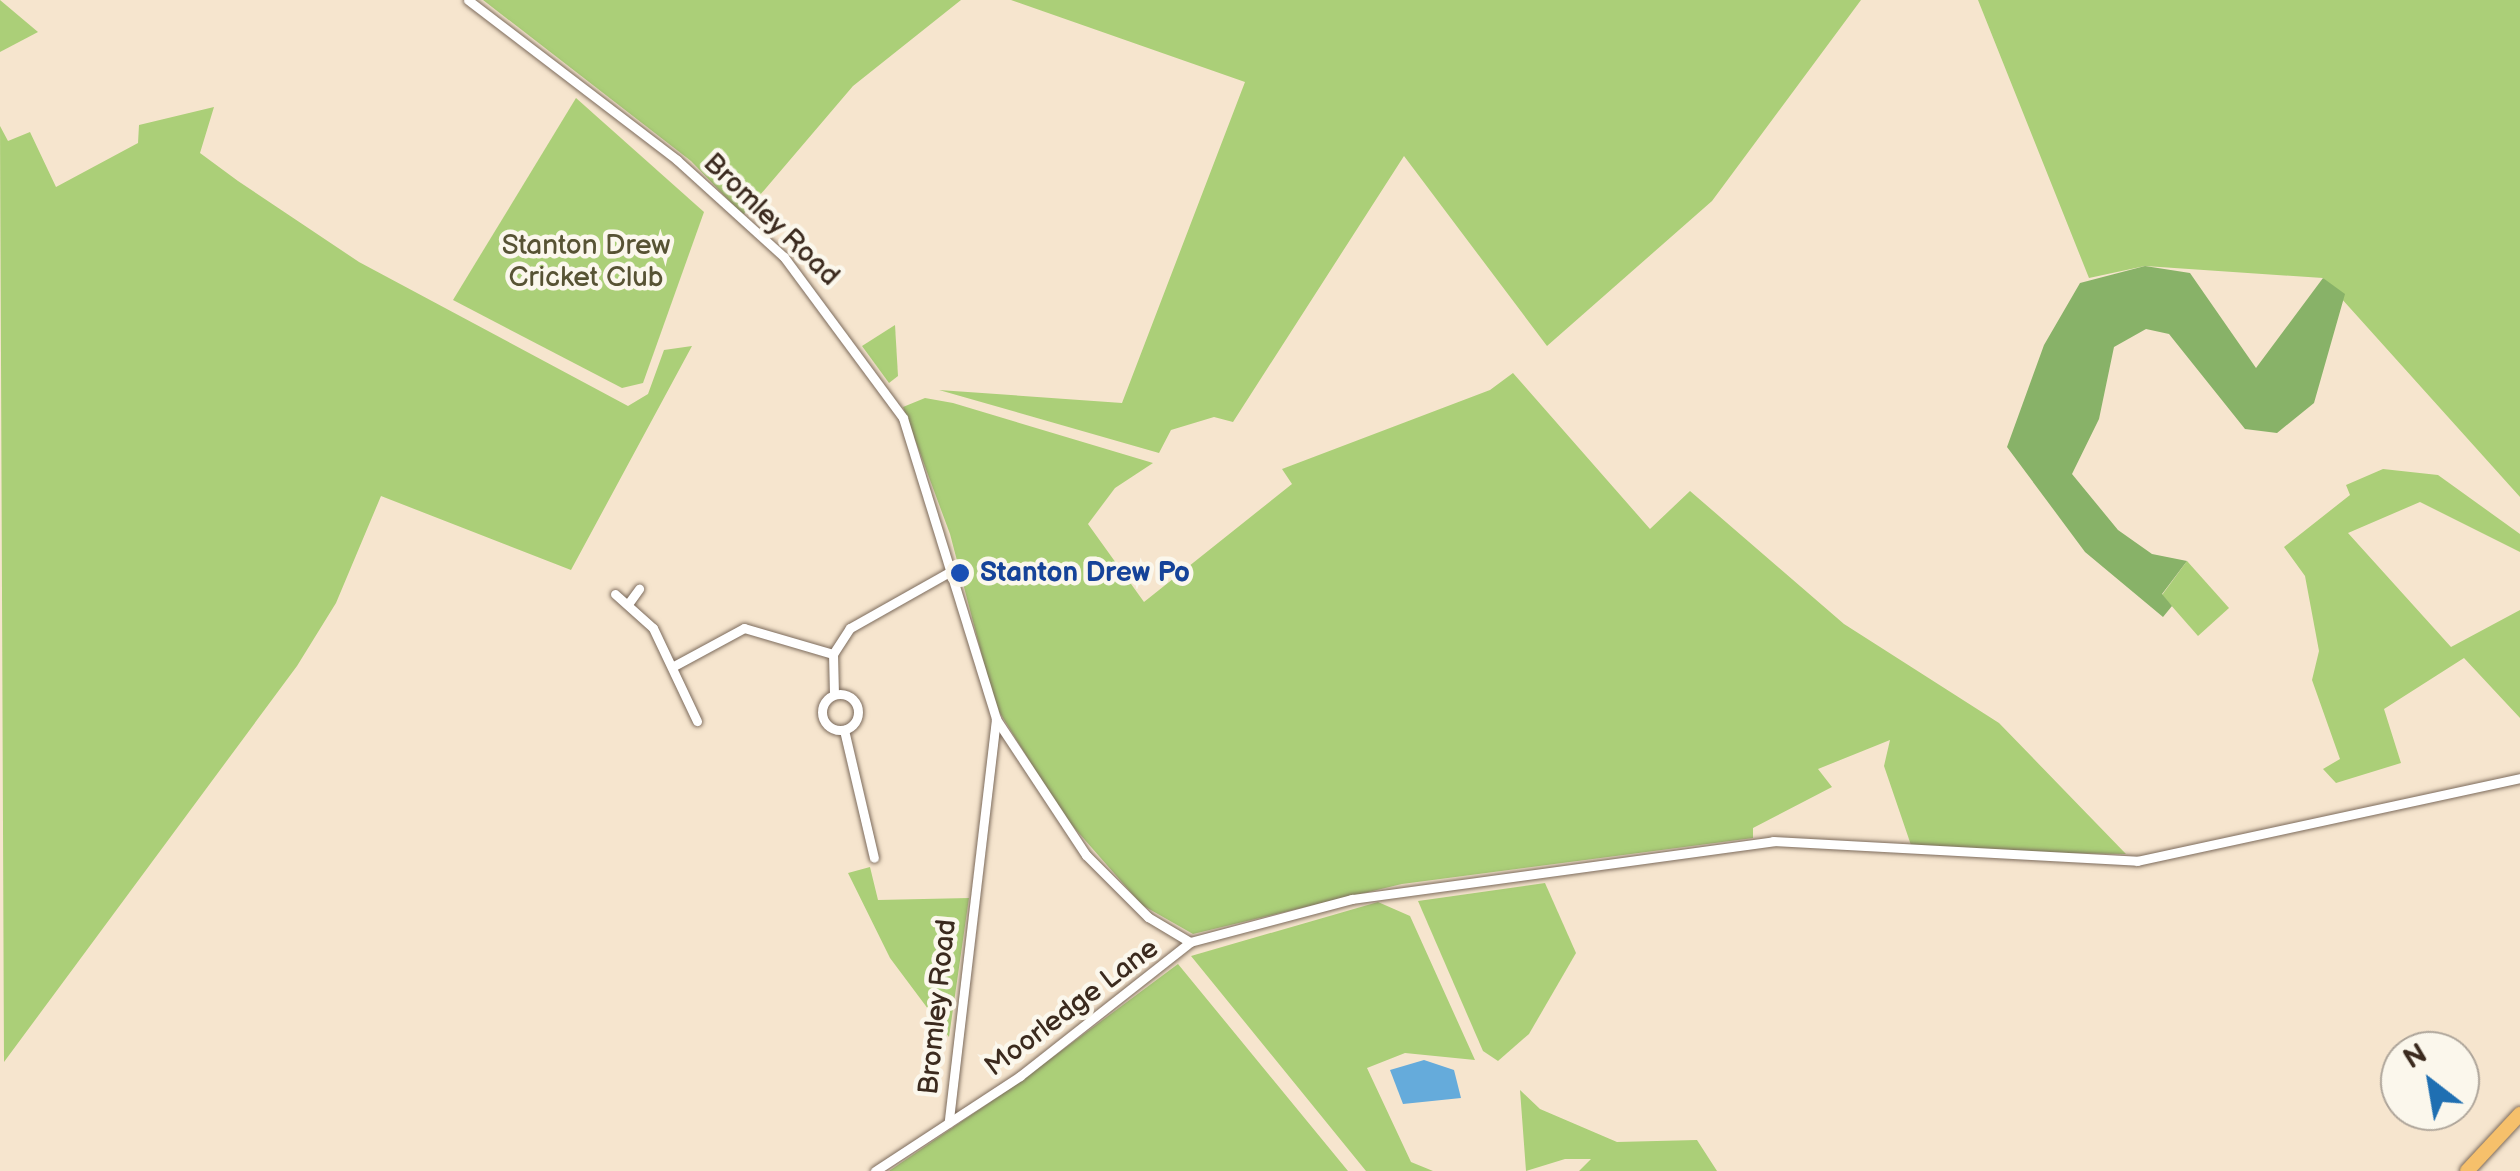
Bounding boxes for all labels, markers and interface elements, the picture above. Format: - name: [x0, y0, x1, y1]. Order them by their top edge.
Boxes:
- street label: Bromley Road: [695, 146, 847, 294]
- park label: Stanton Drew Cricket Club: [502, 229, 670, 295]
- place label: Stanton Drew Po: [980, 556, 1190, 590]
- marker: Stanton Drew Po: [949, 562, 971, 584]
- street label: Bromley Road: [912, 917, 964, 1097]
- street label: Moorledge Lane: [979, 932, 1165, 1084]
- north arrow: [2380, 1031, 2480, 1131]
- text: N: [2398, 1037, 2433, 1076]

